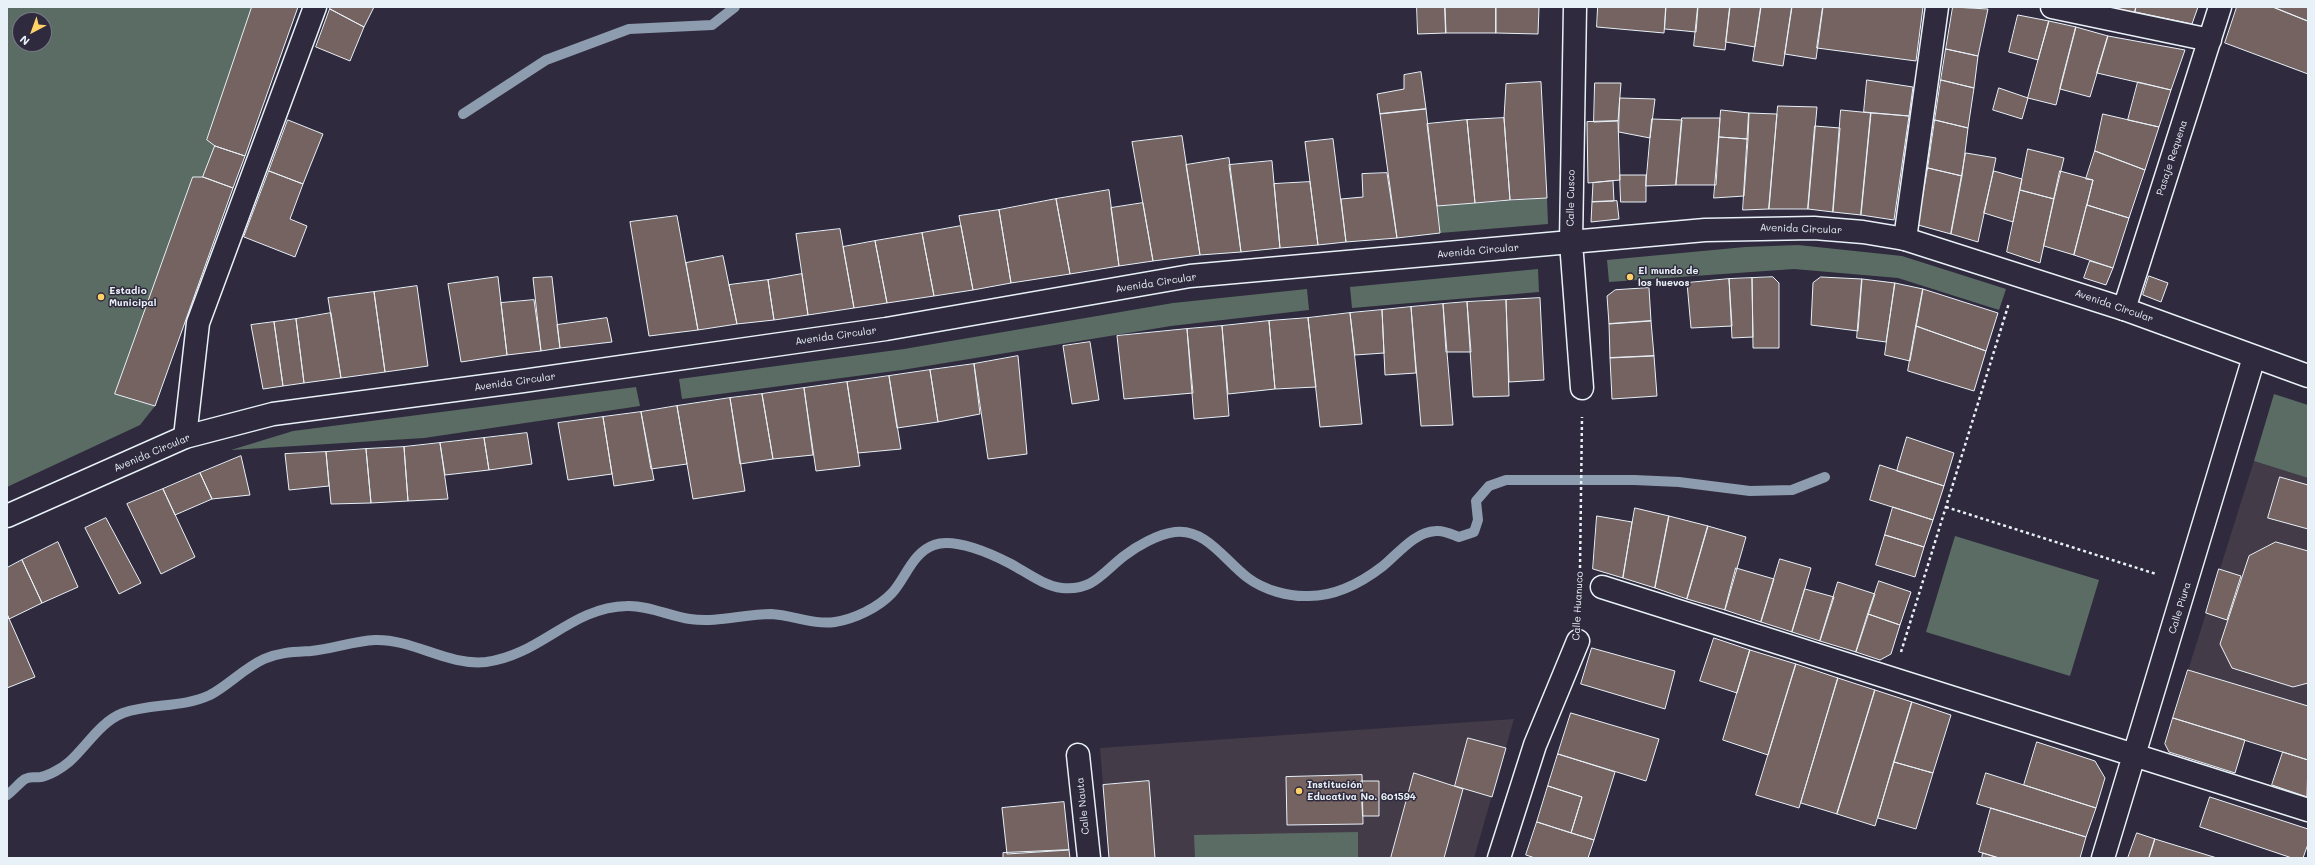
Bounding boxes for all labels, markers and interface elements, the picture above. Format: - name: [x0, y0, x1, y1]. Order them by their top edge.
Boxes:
- north arrow: [12, 12, 52, 52]
- text: N: [16, 32, 33, 49]
- street label: Pasaje Requena: [2154, 119, 2190, 197]
- street label: Calle Cusco: [1565, 169, 1577, 227]
- street label: Avenida Circular: [1760, 222, 1842, 236]
- street label: Avenida Circular: [1437, 241, 1519, 261]
- place label: El mundo de los huevos: [1638, 265, 1698, 288]
- street label: Avenida Circular: [1115, 271, 1197, 295]
- marker: El mundo de los huevos: [1625, 272, 1635, 282]
- place label: Estadio Municipal: [109, 285, 156, 308]
- street label: Avenida Circular: [2073, 287, 2155, 325]
- marker: Estadio Municipal: [96, 292, 106, 302]
- street label: Avenida Circular: [795, 324, 877, 348]
- street label: Avenida Circular: [474, 370, 556, 394]
- street label: Avenida Circular: [112, 431, 192, 475]
- street label: Calle Huanuco: [1570, 571, 1586, 641]
- street label: Calle Piura: [2166, 581, 2194, 635]
- street label: Calle Nauta: [1074, 777, 1092, 835]
- place label: Institución Educativa No. 601594: [1307, 779, 1416, 802]
- marker: Institución Educativa No. 601594: [1294, 786, 1304, 796]

